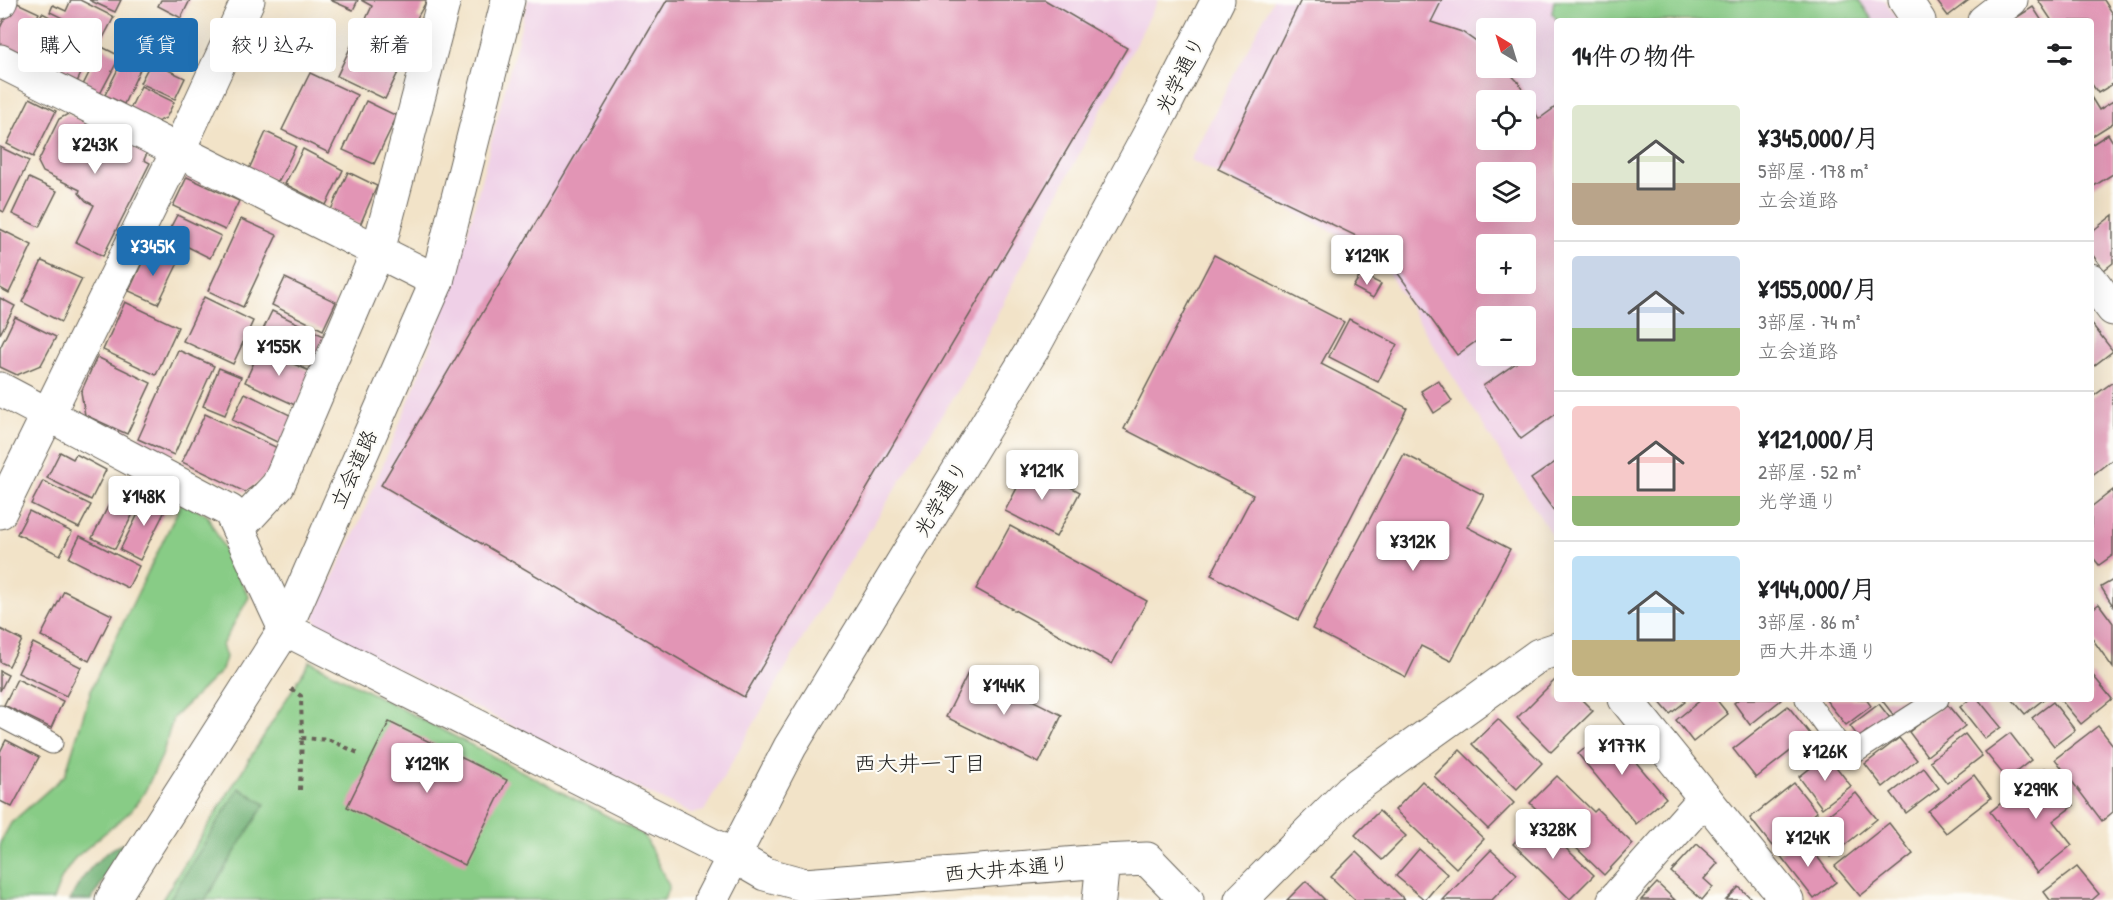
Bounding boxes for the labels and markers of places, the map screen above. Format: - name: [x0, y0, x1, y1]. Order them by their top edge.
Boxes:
- pin: ¥243K: [53, 124, 137, 175]
- pin: ¥345K: [111, 226, 195, 277]
- pin: ¥129K: [1325, 235, 1409, 286]
- pin: ¥155K: [237, 326, 321, 377]
- pin: ¥121K: [1000, 450, 1084, 501]
- pin: ¥148K: [102, 476, 186, 527]
- pin: ¥312K: [1371, 521, 1455, 572]
- pin: ¥144K: [962, 665, 1046, 716]
- pin: ¥177K: [1580, 725, 1664, 776]
- pin: ¥126K: [1783, 731, 1867, 782]
- pin: ¥129K: [385, 743, 469, 794]
- pin: ¥299K: [1994, 769, 2078, 820]
- pin: ¥328K: [1511, 809, 1595, 860]
- pin: ¥124K: [1766, 817, 1850, 868]

